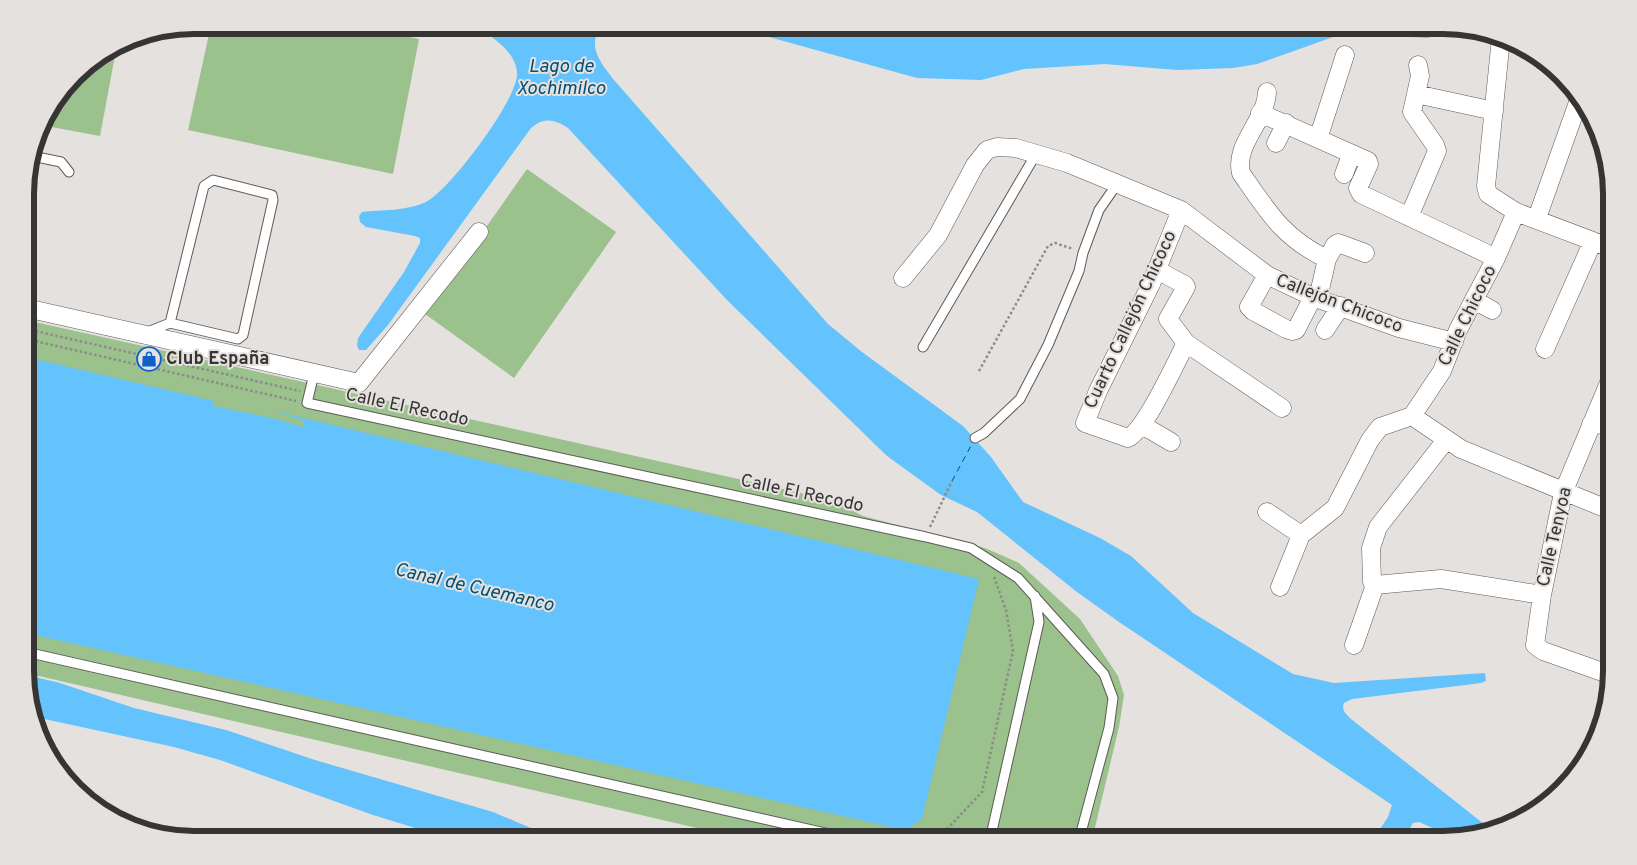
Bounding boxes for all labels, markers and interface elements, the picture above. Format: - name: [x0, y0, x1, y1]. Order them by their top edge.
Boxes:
- water label: Lago de Xochimilco: [517, 55, 606, 101]
- street label: Cuarto Callejón Chicoco: [1080, 227, 1182, 413]
- street label: Calle Chicoco: [1434, 262, 1502, 370]
- street label: Callejón Chicoco: [1272, 269, 1406, 339]
- shop icon: Club España: [136, 346, 162, 372]
- place label: Club España: [166, 348, 269, 371]
- street label: Calle El Recodo: [343, 384, 471, 432]
- street label: Calle El Recodo: [738, 470, 866, 518]
- street label: Calle Tenyoa: [1532, 485, 1578, 589]
- water label: Canal de Cuemanco: [392, 558, 557, 618]

